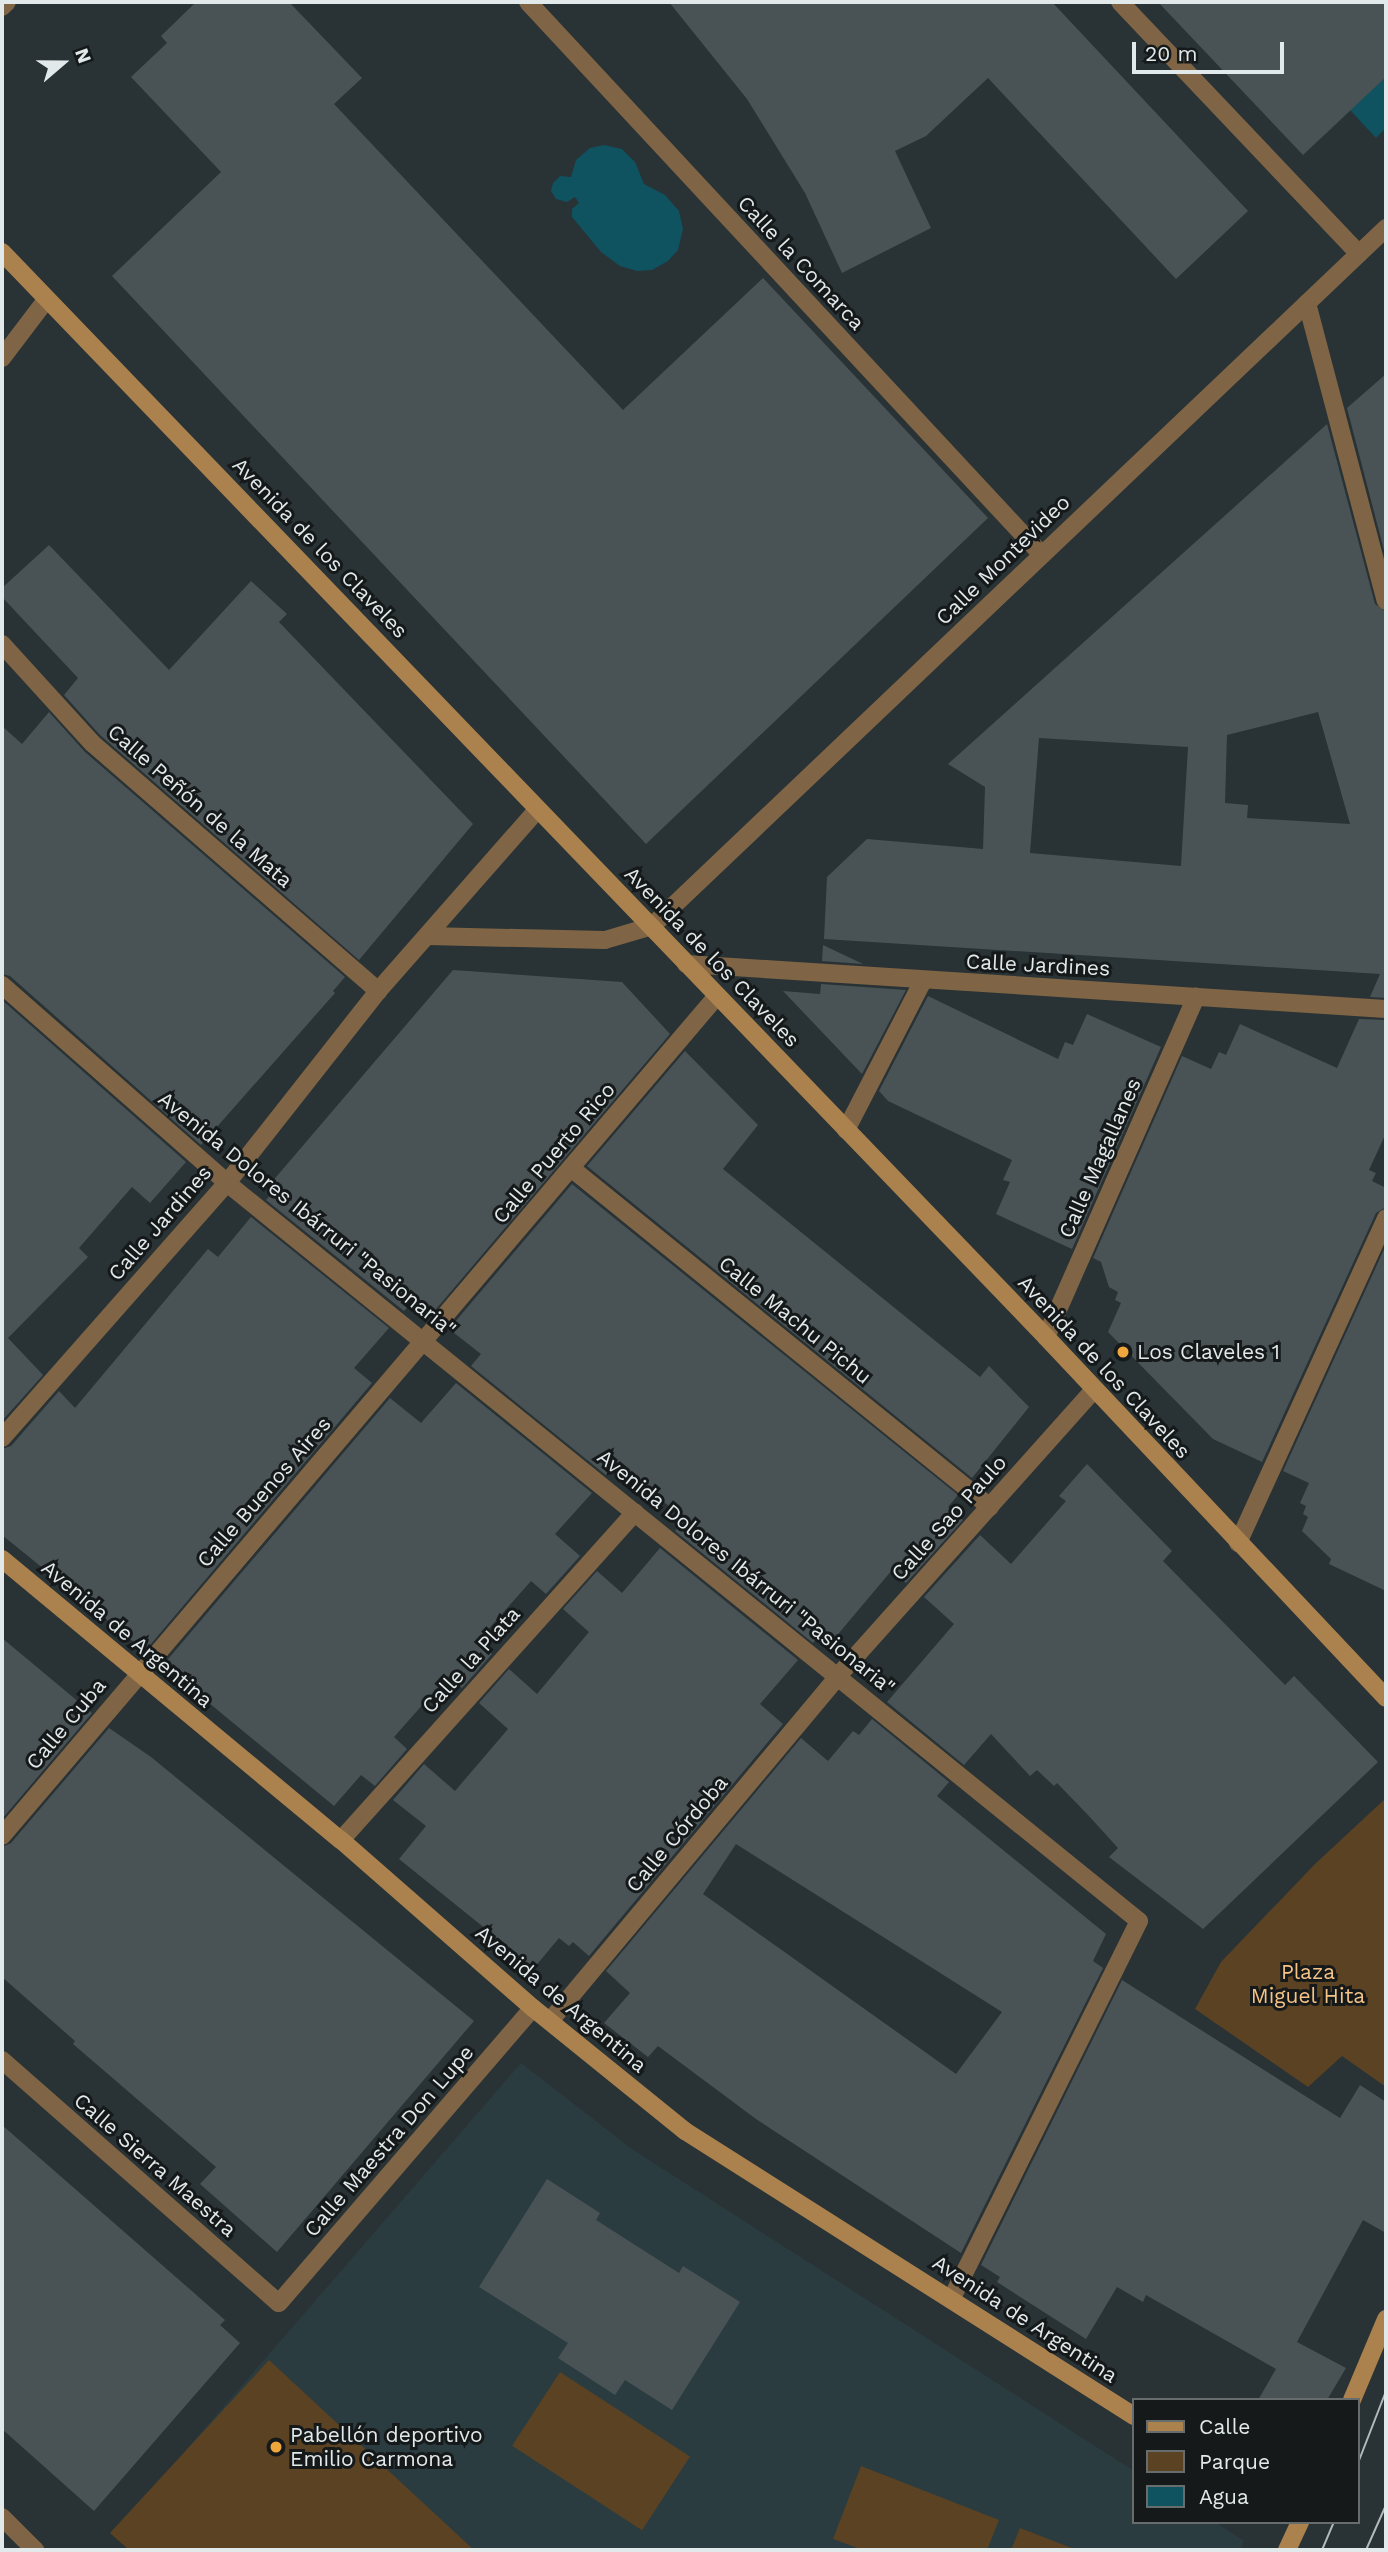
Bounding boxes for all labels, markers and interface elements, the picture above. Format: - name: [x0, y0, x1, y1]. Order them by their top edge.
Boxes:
- north arrow: [28, 28, 98, 98]
- scale bar: [1136, 28, 1288, 72]
- text: 20 m: [1145, 41, 1197, 66]
- text: N: [70, 45, 96, 66]
- street label: Calle la Comarca: [732, 191, 870, 335]
- street label: Avenida de los Claveles: [227, 452, 413, 644]
- street label: Calle Montevideo: [931, 490, 1075, 630]
- street label: Calle Peñón de la Mata: [102, 719, 298, 893]
- street label: Avenida de los Claveles: [619, 861, 805, 1053]
- street label: Calle Jardines: [965, 949, 1111, 981]
- street label: Calle Magallanes: [1053, 1074, 1147, 1242]
- street label: Calle Puerto Rico: [488, 1077, 620, 1229]
- street label: Avenida Dolores Ibárruri "Pasionaria": [153, 1086, 461, 1342]
- street label: Calle Jardines: [103, 1160, 217, 1286]
- street label: Calle Machu Pichu: [714, 1251, 876, 1389]
- street label: Avenida de los Claveles: [1012, 1270, 1196, 1464]
- place label: Los Claveles 1: [1137, 1339, 1280, 1365]
- marker: Los Claveles 1: [1115, 1344, 1131, 1360]
- street label: Calle Buenos Aires: [192, 1411, 336, 1573]
- street label: Avenida Dolores Ibárruri "Pasionaria": [592, 1444, 900, 1700]
- street label: Calle Sao Paulo: [886, 1450, 1012, 1586]
- street label: Avenida de Argentina: [36, 1555, 218, 1713]
- street label: Calle la Plata: [416, 1601, 526, 1719]
- street label: Calle Cuba: [21, 1673, 111, 1775]
- street label: Calle Córdoba: [621, 1771, 733, 1897]
- street label: Avenida de Argentina: [470, 1920, 652, 2078]
- park label: Plaza Miguel Hita: [1250, 1959, 1366, 2009]
- street label: Calle Maestra Don Lupe: [299, 2040, 479, 2242]
- street label: Calle Sierra Maestra: [69, 2088, 241, 2242]
- street label: Avenida de Argentina: [927, 2249, 1123, 2389]
- legend: [1132, 2398, 1360, 2524]
- text: Calle: [1199, 2414, 1250, 2439]
- place label: Pabellón deportivo Emilio Carmona: [290, 2422, 482, 2472]
- marker: Pabellón deportivo Emilio Carmona: [268, 2439, 284, 2455]
- text: Parque: [1199, 2449, 1270, 2474]
- text: Agua: [1199, 2484, 1249, 2509]

